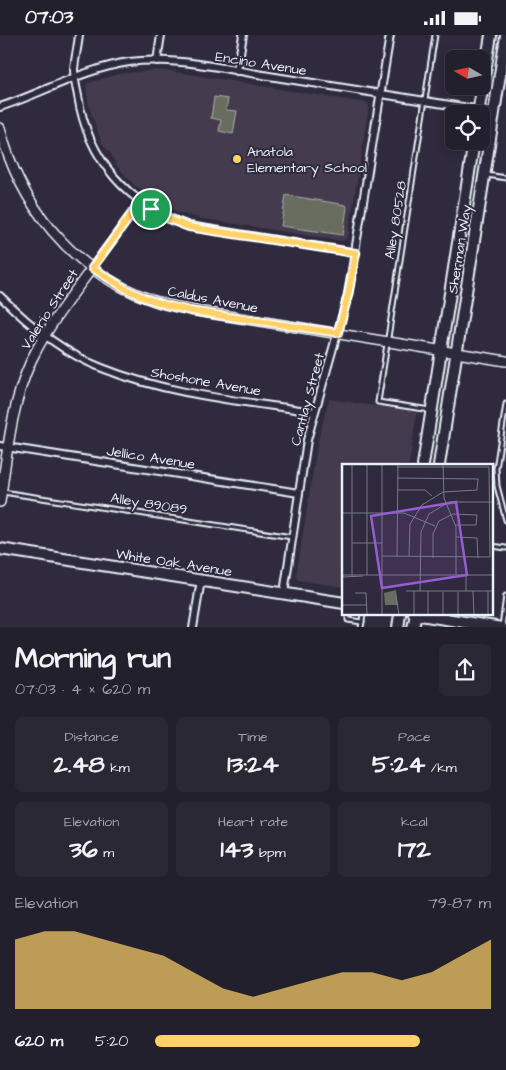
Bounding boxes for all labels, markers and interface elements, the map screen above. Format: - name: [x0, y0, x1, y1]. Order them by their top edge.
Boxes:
- text: 07:03: [25, 4, 74, 31]
- street label: Encino Avenue: [214, 47, 308, 81]
- north arrow: [445, 50, 490, 95]
- map controls: [445, 50, 490, 150]
- button: locate: [445, 105, 490, 150]
- place label: Anatola Elementary School: [247, 142, 367, 178]
- marker: Anatola Elementary School: [231, 153, 243, 165]
- street label: Alley 80528: [380, 180, 412, 261]
- pin: [130, 188, 172, 230]
- icon: arrive: [137, 195, 165, 223]
- street label: Sherman Way: [443, 203, 477, 295]
- street label: Valerio Street: [16, 265, 84, 354]
- street label: Caldus Avenue: [166, 281, 260, 319]
- street label: Cantlay Street: [286, 350, 330, 448]
- street label: Shoshone Avenue: [149, 362, 263, 402]
- street label: Jellico Avenue: [105, 441, 197, 475]
- inset map: [342, 464, 494, 615]
- street label: Alley 89089: [109, 488, 189, 520]
- street label: White Oak Avenue: [114, 544, 234, 582]
- text: Morning run: [15, 639, 171, 678]
- button: share: [439, 644, 491, 696]
- text: 07:03 · 4 × 620 m: [15, 678, 150, 700]
- text: Distance: [64, 727, 119, 747]
- text: Time: [238, 727, 268, 747]
- text: Pace: [398, 727, 431, 747]
- text: 2.48: [54, 747, 105, 782]
- text: 13:24: [227, 747, 279, 782]
- text: 5:24: [372, 747, 425, 782]
- text: km: [105, 758, 130, 778]
- text: /km: [425, 758, 457, 778]
- text: Elevation: [64, 812, 119, 832]
- text: Heart rate: [218, 812, 288, 832]
- text: kcal: [401, 812, 428, 832]
- text: 36: [69, 832, 98, 867]
- text: 143: [220, 832, 253, 867]
- text: 172: [398, 832, 431, 867]
- text: m: [98, 843, 114, 863]
- text: bpm: [253, 843, 286, 863]
- text: Elevation: [15, 892, 78, 914]
- text: 79–87 m: [428, 892, 491, 914]
- text: 620 m: [15, 1030, 63, 1052]
- text: 5:20: [95, 1030, 128, 1052]

